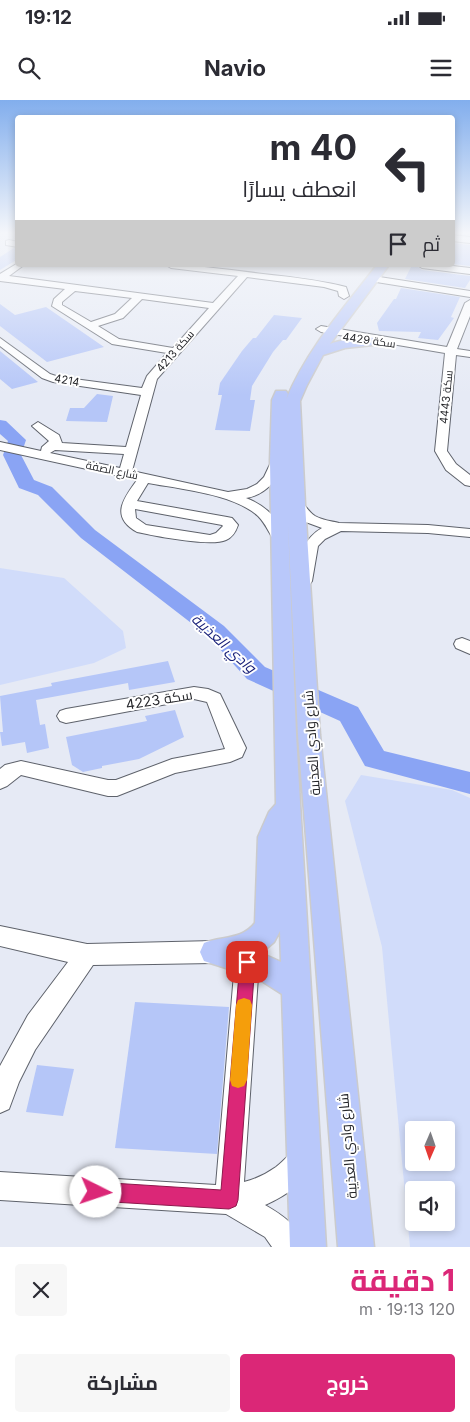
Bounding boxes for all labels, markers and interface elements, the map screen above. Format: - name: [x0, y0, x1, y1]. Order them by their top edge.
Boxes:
- text: 19:12: [25, 6, 72, 29]
- icon: search: [15, 54, 43, 82]
- icon: menu: [427, 54, 455, 82]
- text: Navio: [204, 55, 266, 81]
- text: 40 m: [269, 126, 357, 168]
- icon: left: [375, 135, 440, 200]
- text: انعطف يسارًا: [242, 176, 357, 202]
- icon: arrive: [384, 230, 412, 258]
- text: ثم: [422, 233, 440, 256]
- street label: سكة 4213: [153, 327, 197, 375]
- street label: سكة 4429: [342, 329, 396, 351]
- street label: سكة 4443: [436, 369, 456, 425]
- street label: 4214: [53, 371, 81, 389]
- street label: شارع الصفة: [84, 458, 139, 483]
- water label: وادي العذيبة: [186, 609, 261, 680]
- street label: سكة 4223: [124, 685, 194, 713]
- street label: شارع وادي العذيبة: [299, 689, 327, 796]
- pin: [226, 941, 268, 983]
- icon: arrive: [233, 948, 261, 976]
- street label: شارع وادي العذيبة: [334, 1092, 364, 1199]
- north arrow: [405, 1121, 455, 1171]
- map controls: [405, 1121, 455, 1231]
- position arrow: [69, 1165, 121, 1217]
- button: sound: [405, 1181, 455, 1231]
- text: 1 دقيقة: [350, 1262, 455, 1298]
- button: close: [15, 1264, 67, 1316]
- text: 120 m · 19:13: [359, 1299, 455, 1319]
- button: مشاركة: [15, 1354, 230, 1412]
- button: خروج: [240, 1354, 455, 1412]

